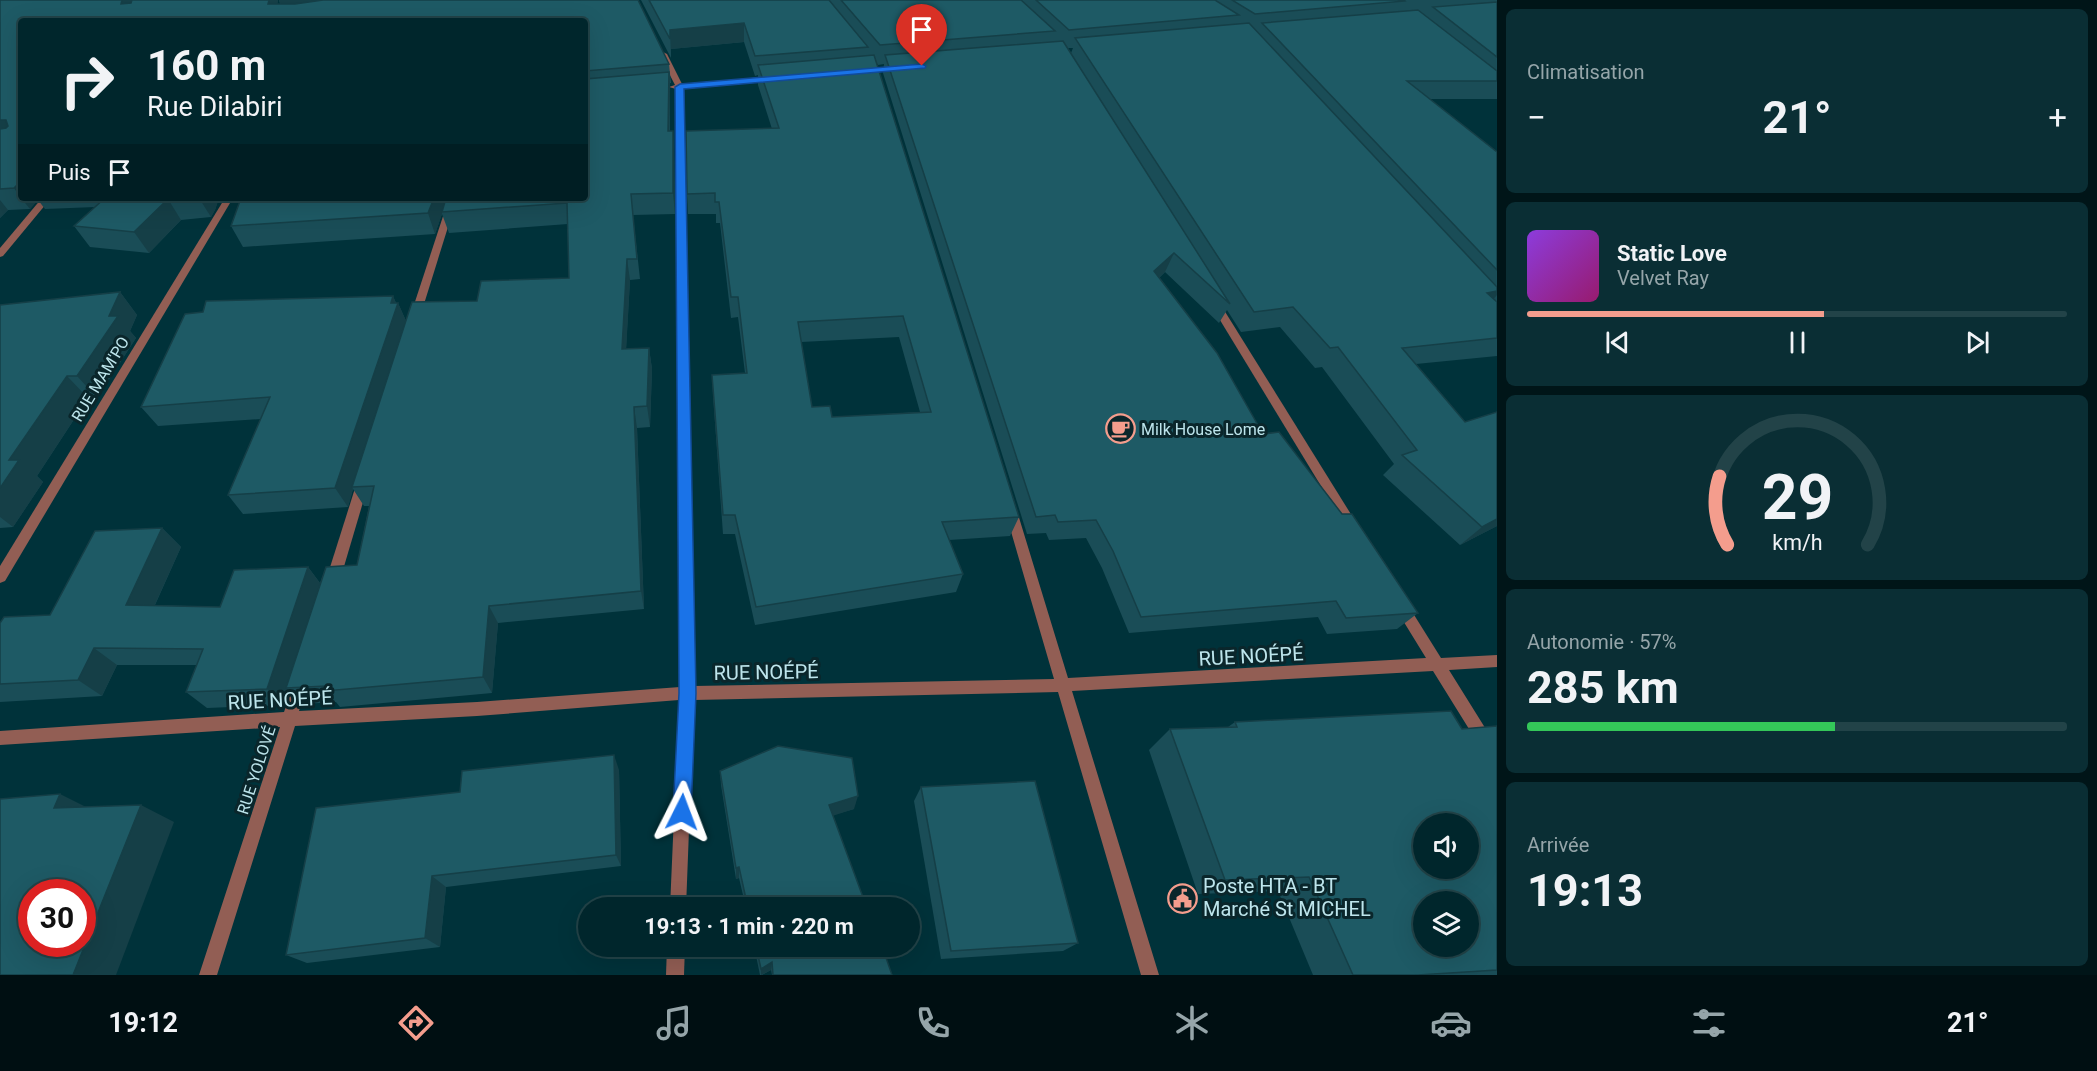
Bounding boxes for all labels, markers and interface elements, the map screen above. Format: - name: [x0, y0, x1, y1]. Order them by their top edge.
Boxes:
- pin: [896, 4, 947, 66]
- icon: arrive: [905, 13, 938, 46]
- text: 160 m: [147, 41, 266, 90]
- icon: right: [48, 42, 126, 120]
- text: Climatisation: [1527, 60, 1645, 84]
- text: Rue Dilabiri: [147, 91, 283, 123]
- text: 21°: [1762, 91, 1832, 144]
- text: −: [1527, 98, 1546, 137]
- text: +: [2048, 98, 2067, 137]
- icon: arrive: [103, 156, 136, 189]
- text: Puis: [48, 160, 91, 185]
- text: Static Love: [1617, 241, 1727, 266]
- text: Velvet Ray: [1617, 266, 1709, 290]
- icon: previous: [1601, 326, 1634, 359]
- icon: pause: [1781, 326, 1814, 359]
- icon: next: [1961, 326, 1994, 359]
- street label: RUE MAM'PO: [68, 333, 133, 425]
- cafe icon: Milk House Lome: [1104, 413, 1136, 445]
- place label: Milk House Lome: [1141, 420, 1265, 439]
- text: 29: [1761, 461, 1833, 534]
- text: km/h: [1772, 530, 1822, 555]
- text: Autonomie · 57%: [1527, 630, 1676, 654]
- street label: RUE NOÉPÉ: [1198, 641, 1304, 671]
- street label: RUE NOÉPÉ: [713, 659, 819, 685]
- text: 285 km: [1527, 661, 1679, 714]
- street label: RUE NOÉPÉ: [227, 685, 333, 715]
- street label: RUE YOLOVÉ: [233, 724, 280, 817]
- position arrow: [650, 780, 714, 844]
- map controls: [1413, 813, 1479, 957]
- button: sound: [1413, 813, 1479, 879]
- text: Arrivée: [1527, 833, 1589, 857]
- text: 19:13: [1527, 864, 1643, 917]
- place label: Poste HTA - BT Marché St MICHEL: [1203, 874, 1371, 921]
- speed limit sign: 30: [18, 879, 96, 957]
- public building icon: Poste HTA - BT Marché St MICHEL: [1166, 882, 1198, 914]
- button: layers: [1413, 891, 1479, 957]
- text: 19:13 · 1 min · 220 m: [644, 914, 854, 939]
- icon: directions: [395, 1002, 437, 1044]
- icon: music: [653, 1002, 695, 1044]
- icon: phone: [912, 1002, 954, 1044]
- icon: climate: [1171, 1002, 1213, 1044]
- icon: car: [1430, 1002, 1472, 1044]
- icon: filters: [1688, 1002, 1730, 1044]
- text: 19:12: [108, 1007, 178, 1039]
- text: 21°: [1947, 1007, 1989, 1039]

